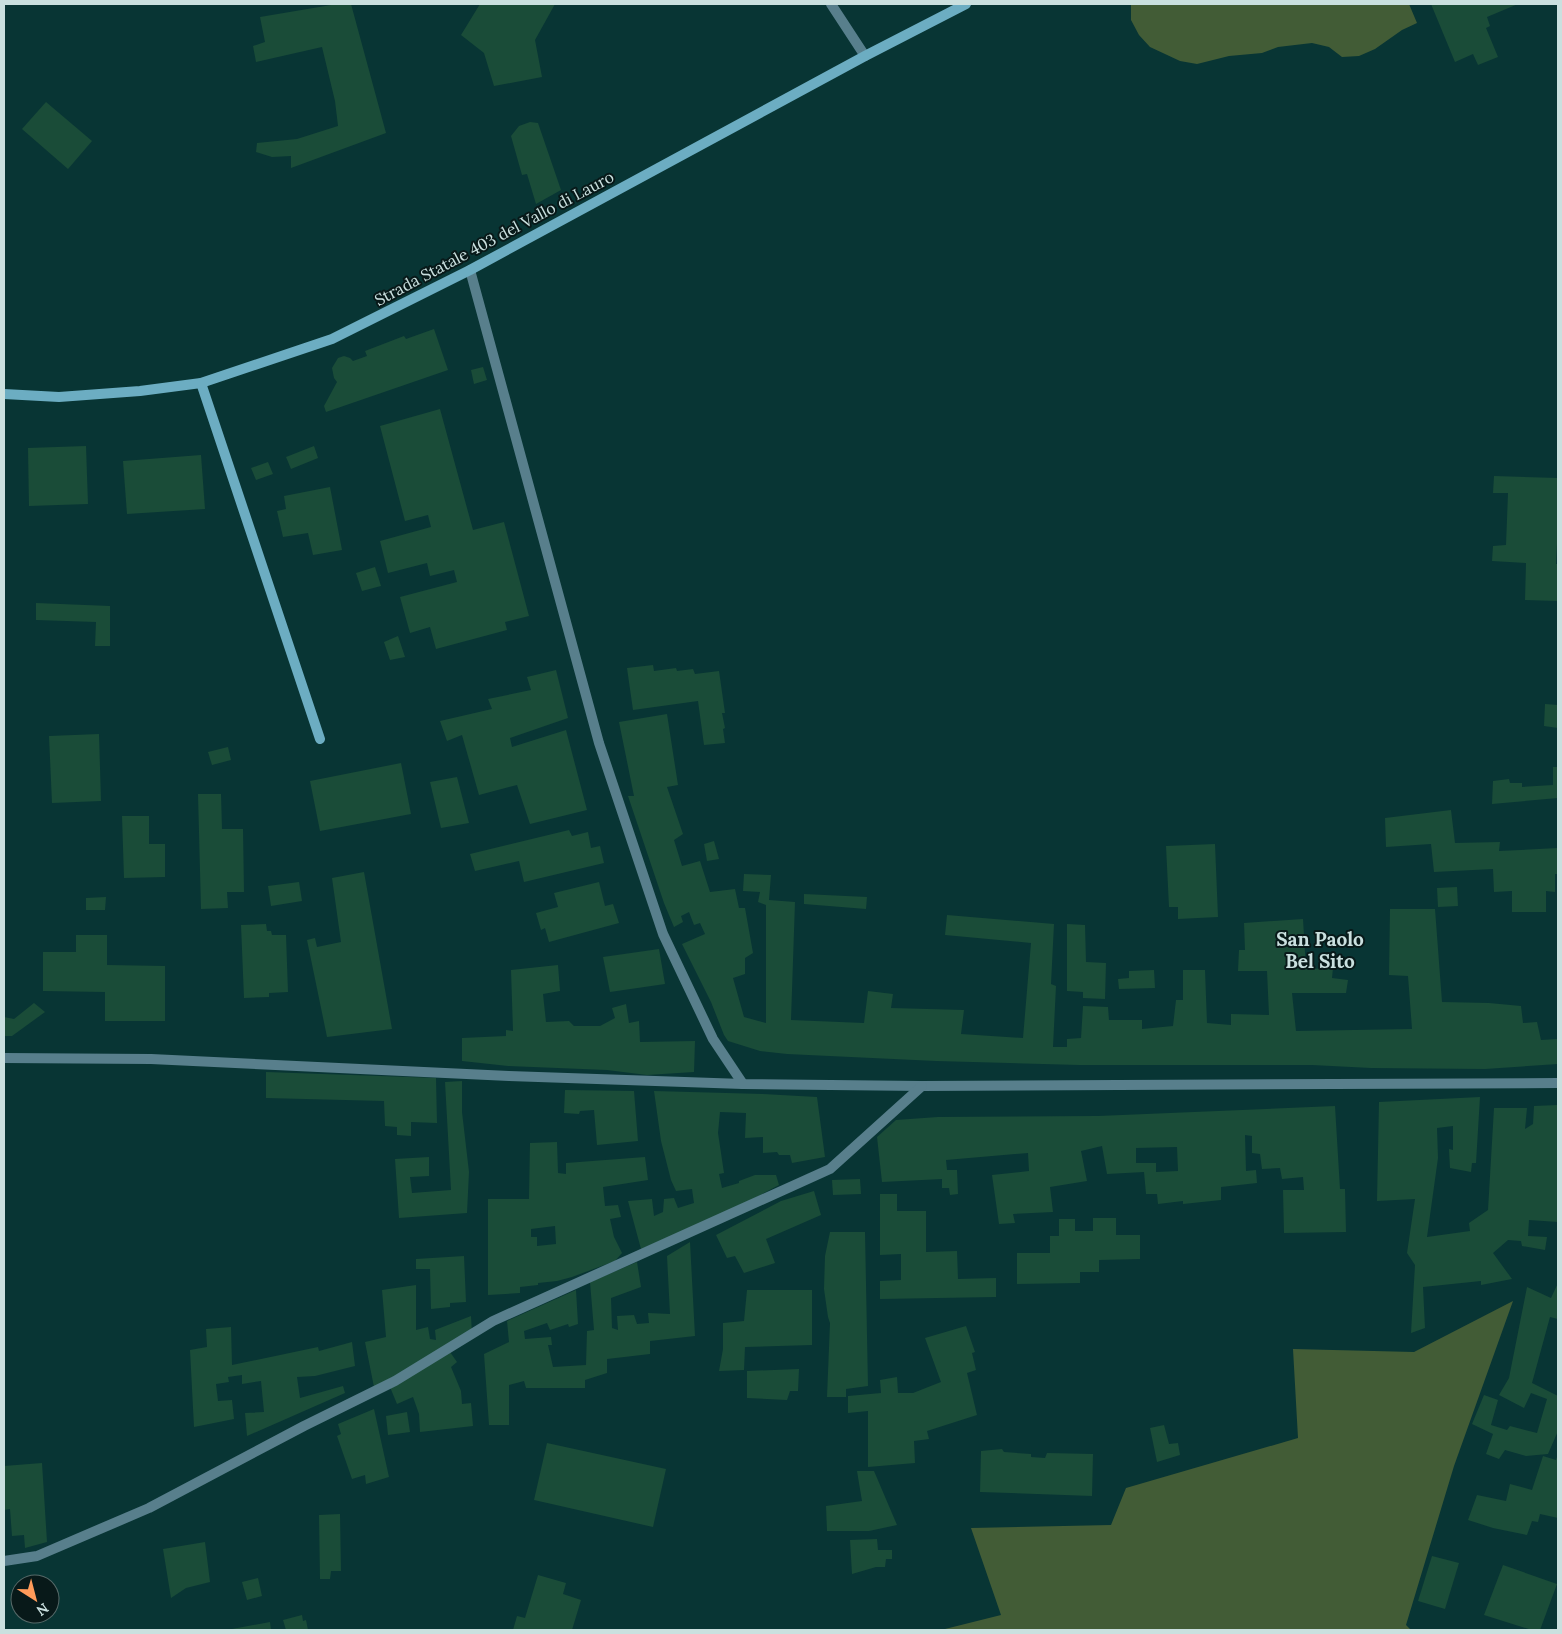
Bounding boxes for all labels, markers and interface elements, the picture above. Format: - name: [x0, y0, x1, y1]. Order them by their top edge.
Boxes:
- street label: Strada Statale 403 del Vallo di Lauro: [371, 166, 617, 310]
- district label: San Paolo Bel Sito: [1276, 927, 1364, 973]
- north arrow: [10, 1574, 60, 1624]
- text: N: [33, 1599, 52, 1620]

